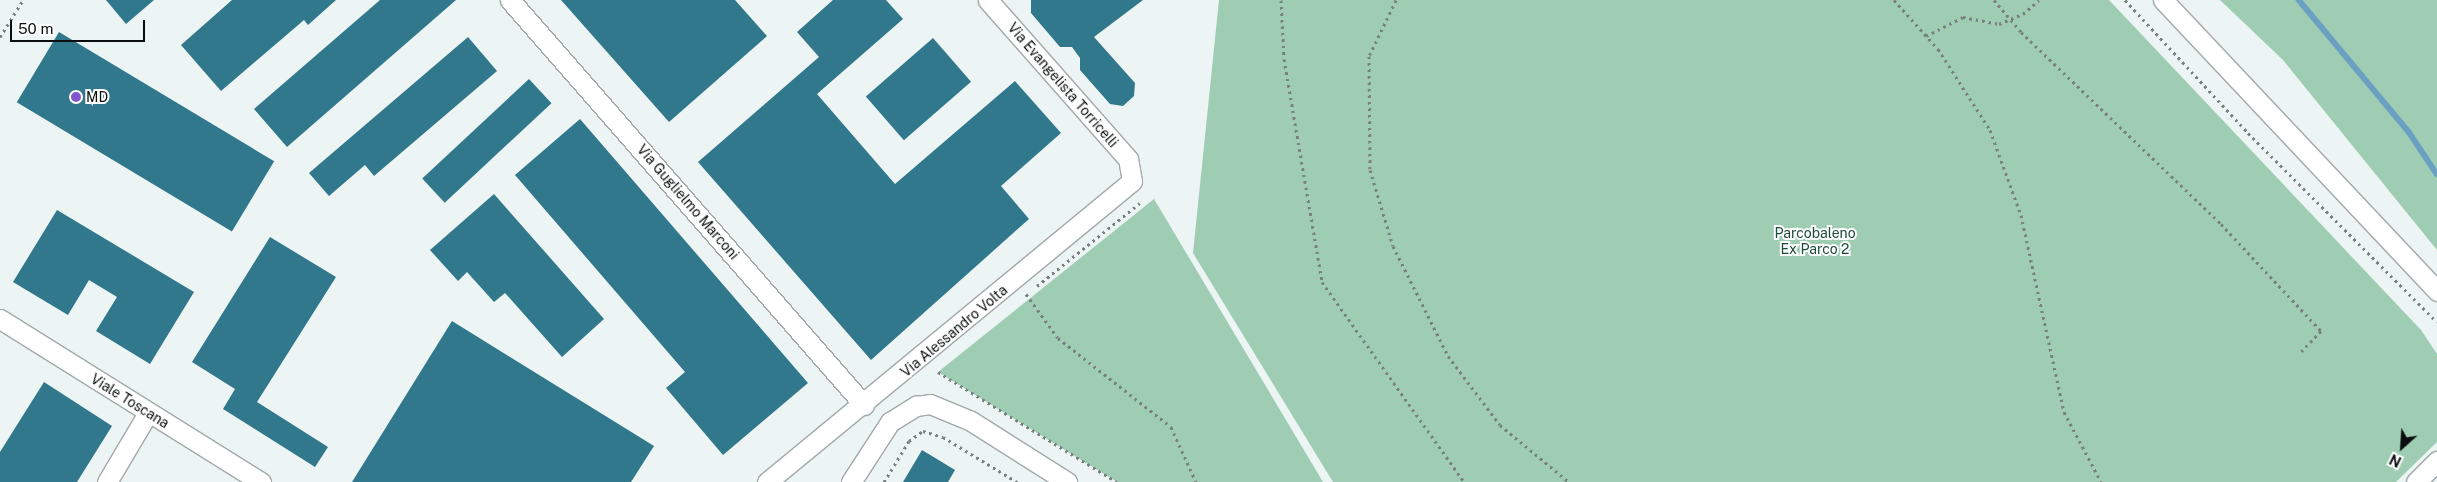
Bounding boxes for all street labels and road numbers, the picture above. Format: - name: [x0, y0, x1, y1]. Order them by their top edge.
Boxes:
- street label: Via Evangelista Torricelli: [1004, 19, 1122, 151]
- street label: Via Guglielmo Marconi: [634, 141, 742, 263]
- street label: Via Alessandro Volta: [897, 281, 1011, 381]
- street label: Viale Toscana: [88, 370, 172, 432]

